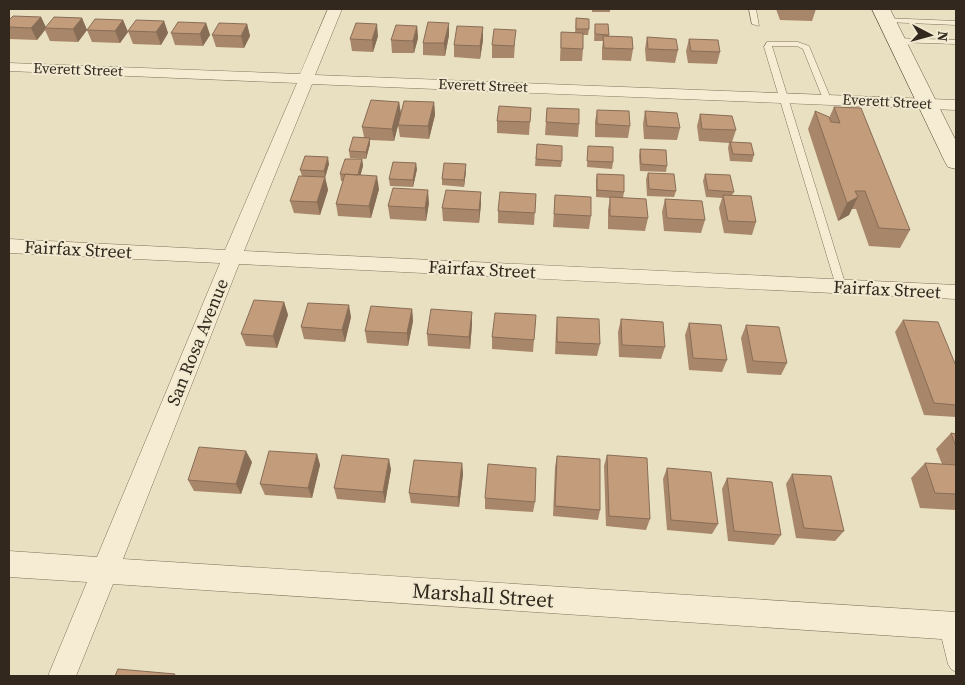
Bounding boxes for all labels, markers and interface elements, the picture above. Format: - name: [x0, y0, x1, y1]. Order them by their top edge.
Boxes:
- north arrow: [905, 10, 955, 60]
- text: N: [932, 30, 953, 42]
- street label: Everett Street: [33, 57, 123, 81]
- street label: Everett Street: [438, 73, 528, 97]
- street label: Everett Street: [842, 88, 932, 114]
- street label: Fairfax Street: [24, 234, 132, 264]
- street label: Fairfax Street: [428, 254, 536, 284]
- street label: Fairfax Street: [833, 274, 941, 304]
- street label: San Rosa Avenue: [160, 275, 234, 409]
- street label: Marshall Street: [411, 576, 555, 614]

